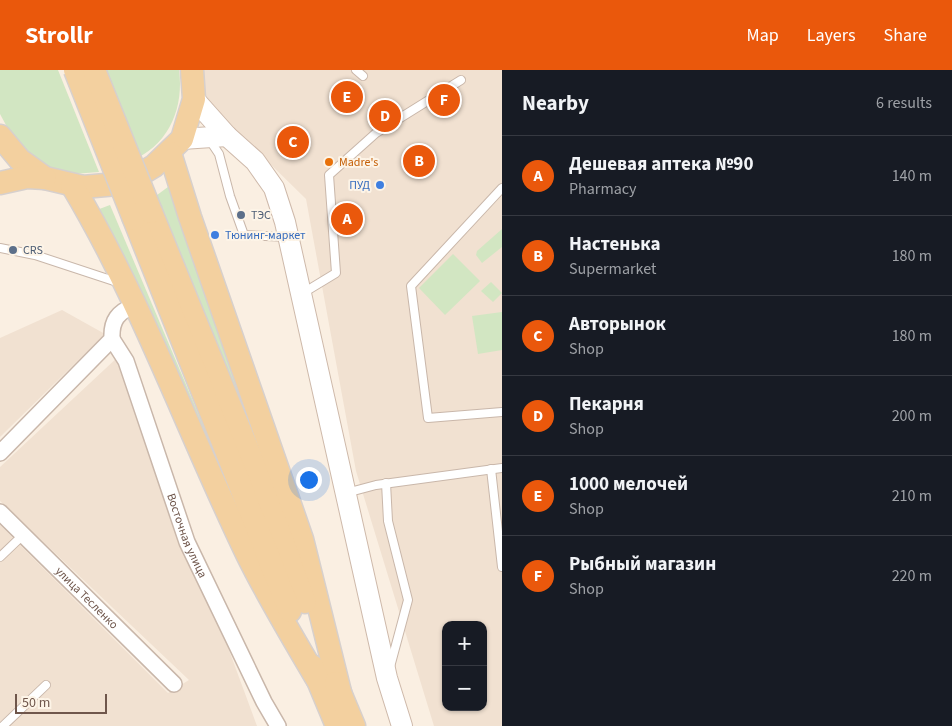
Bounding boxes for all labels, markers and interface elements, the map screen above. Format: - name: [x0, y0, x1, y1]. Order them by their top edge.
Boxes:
- text: Strollr: [25, 18, 93, 53]
- text: Map: [747, 23, 779, 48]
- text: Layers: [807, 23, 856, 48]
- text: Share: [884, 23, 927, 48]
- pin: E: [331, 78, 363, 116]
- pin: F: [428, 81, 460, 119]
- text: Nearby: [522, 88, 589, 118]
- text: 6 results: [876, 92, 932, 114]
- pin: D: [369, 97, 401, 135]
- pin: C: [277, 123, 309, 161]
- pin: B: [403, 142, 435, 180]
- text: Дешевая аптека №90: [569, 151, 753, 178]
- place label: Madre's: [339, 154, 378, 171]
- marker: Madre's: [323, 156, 335, 168]
- text: A: [533, 165, 543, 187]
- text: 140 m: [892, 165, 932, 187]
- place label: ПУД: [349, 177, 370, 194]
- text: Pharmacy: [569, 178, 637, 200]
- marker: ПУД: [374, 179, 386, 191]
- pin: A: [331, 200, 363, 238]
- place label: ТЭС: [251, 207, 271, 224]
- marker: ТЭС: [235, 209, 247, 221]
- place label: Тюнинг-маркет: [225, 227, 306, 244]
- marker: Тюнинг-маркет: [209, 229, 221, 241]
- text: Настенька: [569, 231, 660, 258]
- place label: CRS: [23, 242, 43, 259]
- marker: CRS: [7, 244, 19, 256]
- text: B: [533, 245, 543, 267]
- text: 180 m: [892, 245, 932, 267]
- text: Supermarket: [569, 258, 656, 280]
- text: Авторынок: [569, 311, 666, 338]
- text: C: [533, 325, 543, 347]
- text: 180 m: [892, 325, 932, 347]
- text: Shop: [569, 338, 604, 360]
- text: Пекарня: [569, 391, 644, 418]
- text: D: [533, 405, 543, 427]
- text: 200 m: [892, 405, 932, 427]
- text: Shop: [569, 418, 604, 440]
- your location: [296, 467, 322, 493]
- text: 1000 мелочей: [569, 471, 688, 498]
- text: E: [534, 485, 542, 507]
- text: 210 m: [892, 485, 932, 507]
- street label: Восточная улица: [163, 491, 212, 581]
- text: Shop: [569, 498, 604, 520]
- text: Рыбный магазин: [569, 551, 716, 578]
- street label: улица Тесленко: [51, 563, 122, 633]
- text: F: [534, 565, 542, 587]
- text: 220 m: [892, 565, 932, 587]
- text: Shop: [569, 578, 604, 600]
- map controls: [442, 621, 487, 711]
- button: +: [442, 621, 487, 666]
- button: −: [442, 666, 487, 711]
- scale bar: [15, 691, 108, 714]
- text: 50 m: [22, 693, 50, 713]

